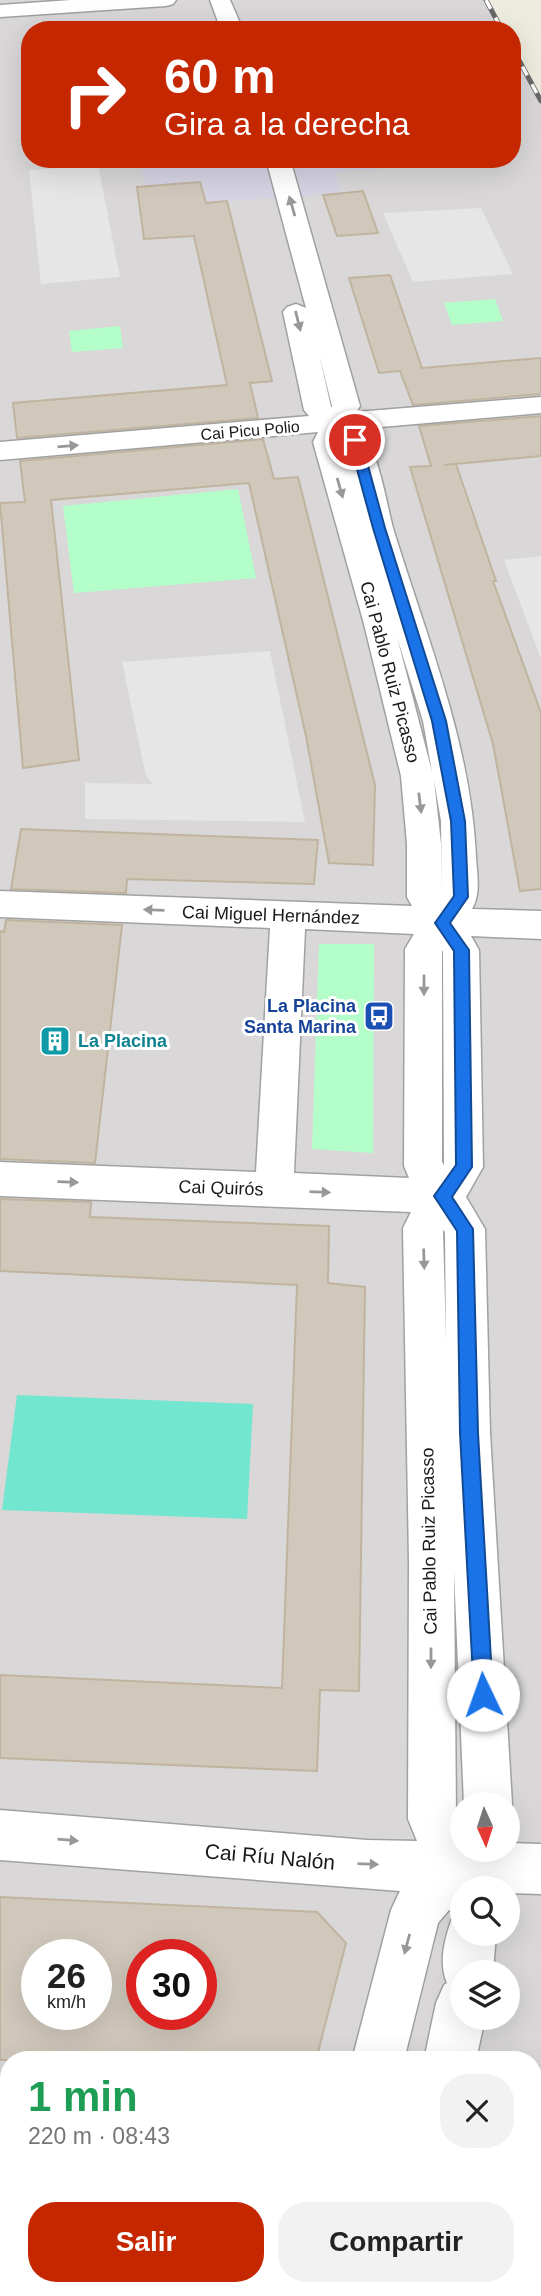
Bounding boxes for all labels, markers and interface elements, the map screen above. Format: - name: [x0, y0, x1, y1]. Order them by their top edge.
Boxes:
- icon: right: [49, 49, 140, 140]
- text: 60 m: [164, 49, 276, 103]
- text: Gira a la derecha: [164, 106, 409, 142]
- one-way arrow: [287, 195, 297, 216]
- one-way arrow: [293, 310, 304, 332]
- pin: [325, 410, 385, 470]
- street label: Cai Picu Polio: [200, 418, 300, 443]
- icon: arrive: [336, 421, 374, 459]
- one-way arrow: [57, 440, 79, 451]
- one-way arrow: [335, 477, 345, 498]
- street label: Cai Pablo Ruiz Picasso: [356, 579, 424, 765]
- one-way arrow: [415, 792, 426, 814]
- street label: Cai Miguel Hernández: [182, 902, 360, 928]
- one-way arrow: [142, 904, 164, 915]
- one-way arrow: [418, 974, 430, 996]
- place label: La Placina Santa Marina: [244, 996, 357, 1037]
- bus stop icon: La Placina Santa Marina: [362, 999, 396, 1033]
- building icon: La Placina: [38, 1024, 72, 1058]
- place label: La Placina: [78, 1031, 168, 1051]
- one-way arrow: [57, 1176, 79, 1187]
- street label: Cai Quirós: [178, 1177, 264, 1199]
- one-way arrow: [309, 1187, 331, 1198]
- one-way arrow: [419, 1249, 430, 1271]
- street label: Cai Pablo Ruiz Picasso: [417, 1447, 441, 1635]
- one-way arrow: [425, 1648, 437, 1670]
- position arrow: [446, 1658, 520, 1732]
- north arrow: [450, 1792, 520, 1862]
- map controls: [450, 1792, 520, 2030]
- one-way arrow: [57, 1835, 79, 1846]
- street label: Cai Ríu Nalón: [204, 1839, 336, 1874]
- one-way arrow: [357, 1859, 379, 1870]
- button: search: [450, 1876, 520, 1946]
- one-way arrow: [402, 1934, 412, 1955]
- speed limit sign: 30: [126, 1939, 217, 2030]
- text: 26: [47, 1956, 86, 1995]
- button: layers: [450, 1960, 520, 2030]
- text: km/h: [47, 1992, 86, 2012]
- text: 1 min: [28, 2073, 138, 2120]
- button: close: [440, 2074, 514, 2148]
- text: 220 m · 08:43: [28, 2123, 170, 2149]
- button: Salir: [28, 2202, 264, 2282]
- button: Compartir: [278, 2202, 514, 2282]

